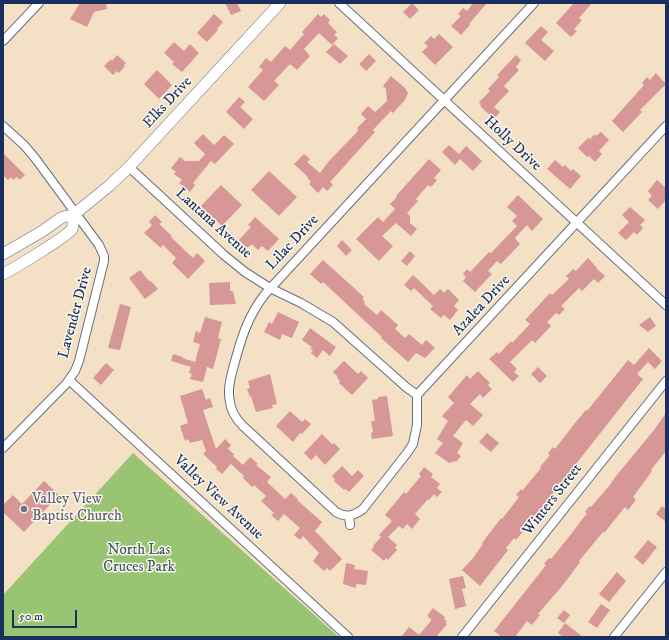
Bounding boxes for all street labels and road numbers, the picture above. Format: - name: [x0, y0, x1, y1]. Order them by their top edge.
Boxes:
- street label: Elks Drive: [140, 73, 196, 133]
- street label: Holly Drive: [479, 113, 545, 175]
- street label: Lantana Avenue: [171, 185, 255, 263]
- street label: Lilac Drive: [263, 212, 323, 274]
- street label: Lavender Drive: [55, 265, 97, 361]
- street label: Azalea Drive: [449, 272, 515, 340]
- street label: Valley View Avenue: [169, 452, 267, 544]
- street label: Winters Street: [520, 461, 586, 539]

